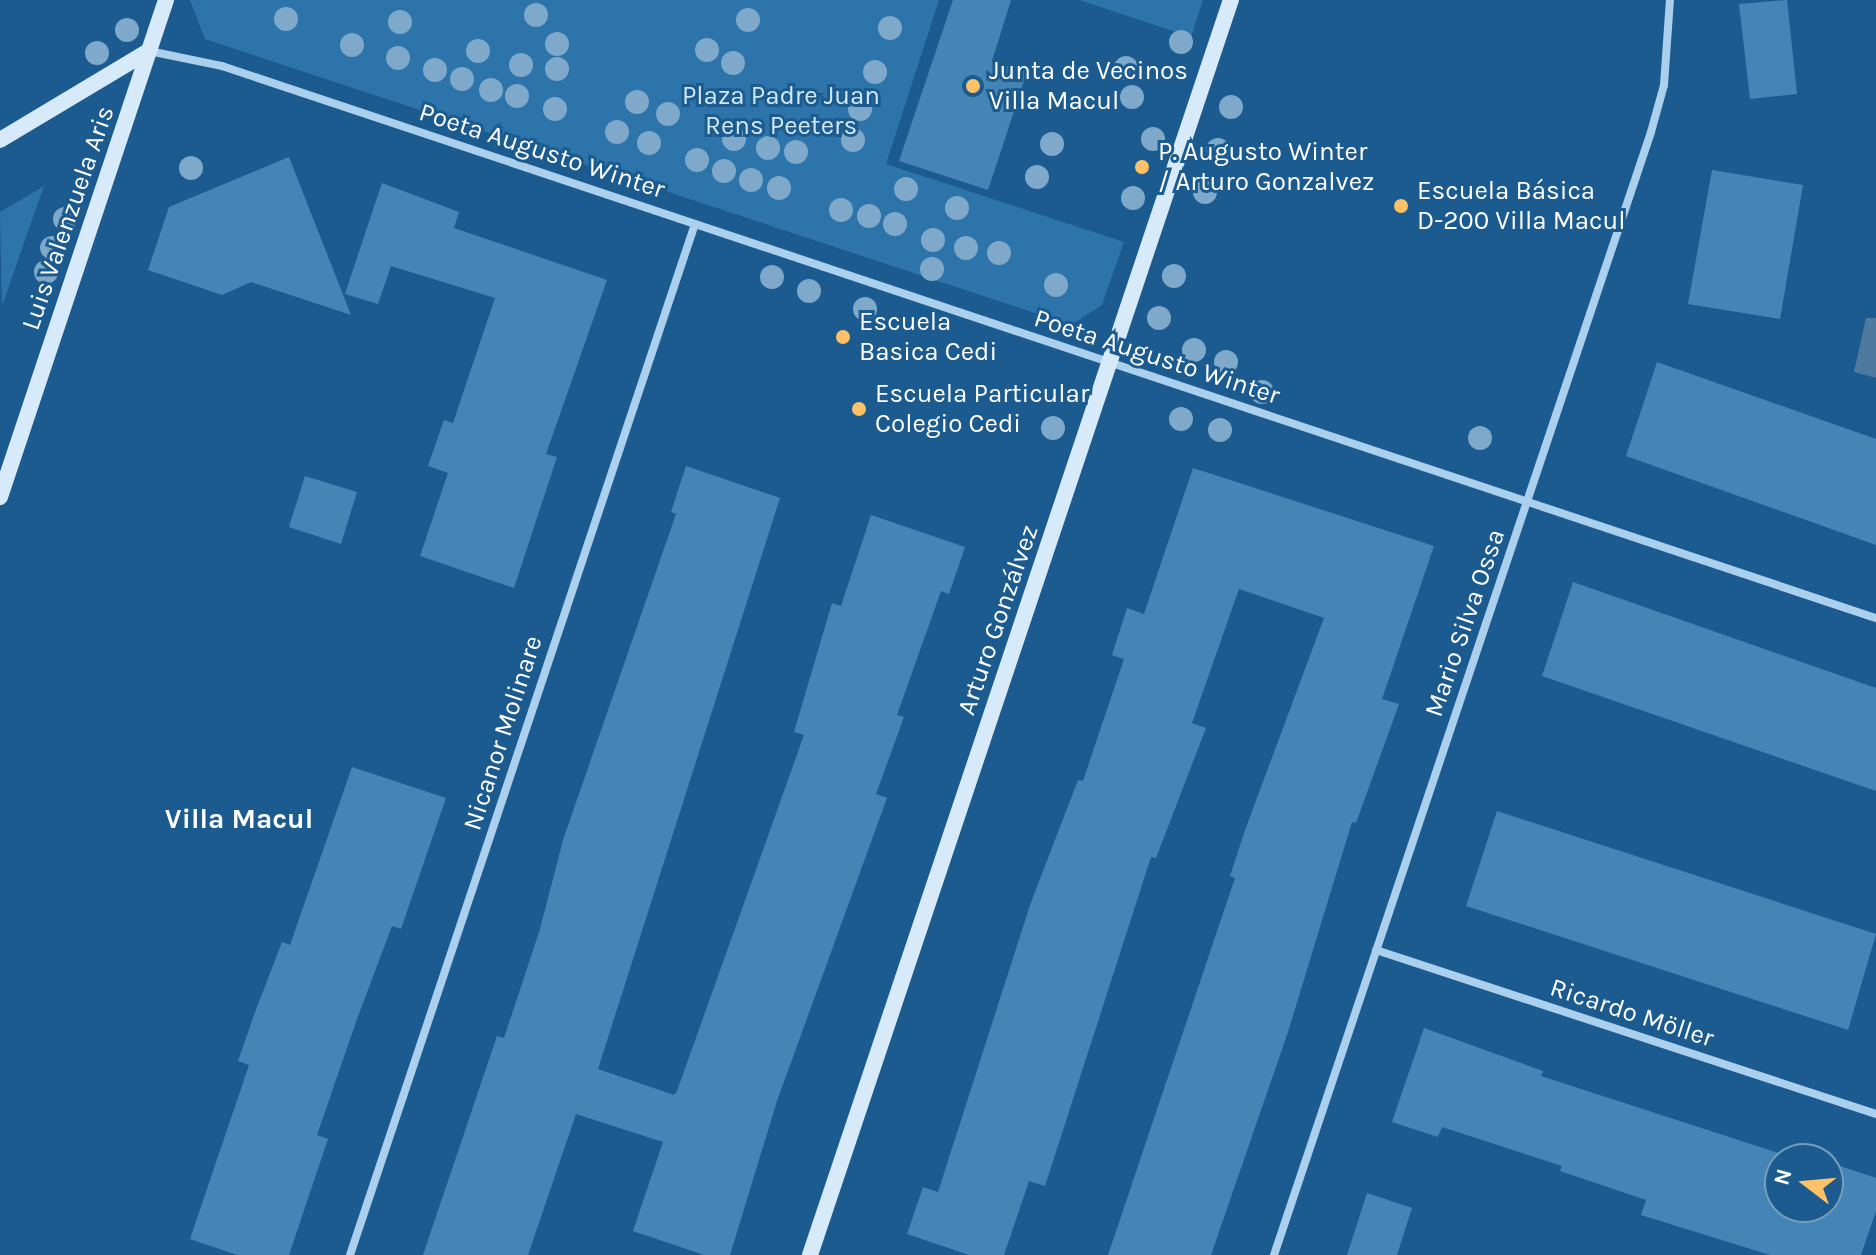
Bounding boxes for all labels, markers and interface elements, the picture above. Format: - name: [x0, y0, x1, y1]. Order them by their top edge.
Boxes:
- place label: Junta de Vecinos Villa Macul: [989, 55, 1188, 116]
- marker: Junta de Vecinos Villa Macul: [964, 77, 982, 95]
- park label: Plaza Padre Juan Rens Peeters: [682, 80, 880, 142]
- street label: Poeta Augusto Winter: [415, 97, 669, 205]
- street label: Luis Valenzuela Aris: [15, 102, 121, 334]
- place label: P. Augusto Winter / Arturo Gonzalvez: [1158, 136, 1374, 198]
- marker: P. Augusto Winter / Arturo Gonzalvez: [1133, 158, 1151, 176]
- place label: Escuela Básica D-200 Villa Macul: [1417, 175, 1626, 236]
- marker: Escuela Básica D-200 Villa Macul: [1392, 197, 1410, 215]
- street label: Poeta Augusto Winter: [1030, 303, 1284, 411]
- place label: Escuela Basica Cedi: [859, 306, 997, 368]
- marker: Escuela Basica Cedi: [834, 328, 852, 346]
- place label: Escuela Particular Colegio Cedi: [875, 378, 1089, 440]
- marker: Escuela Particular Colegio Cedi: [850, 400, 868, 418]
- street label: Arturo Gonzálvez: [951, 521, 1045, 719]
- street label: Mario Silva Ossa: [1418, 525, 1512, 721]
- street label: Nicanor Molinare: [457, 632, 549, 834]
- district label: Villa Macul: [165, 802, 313, 836]
- street label: Ricardo Möller: [1546, 972, 1718, 1054]
- north arrow: [1764, 1143, 1844, 1223]
- text: N: [1768, 1166, 1798, 1188]

